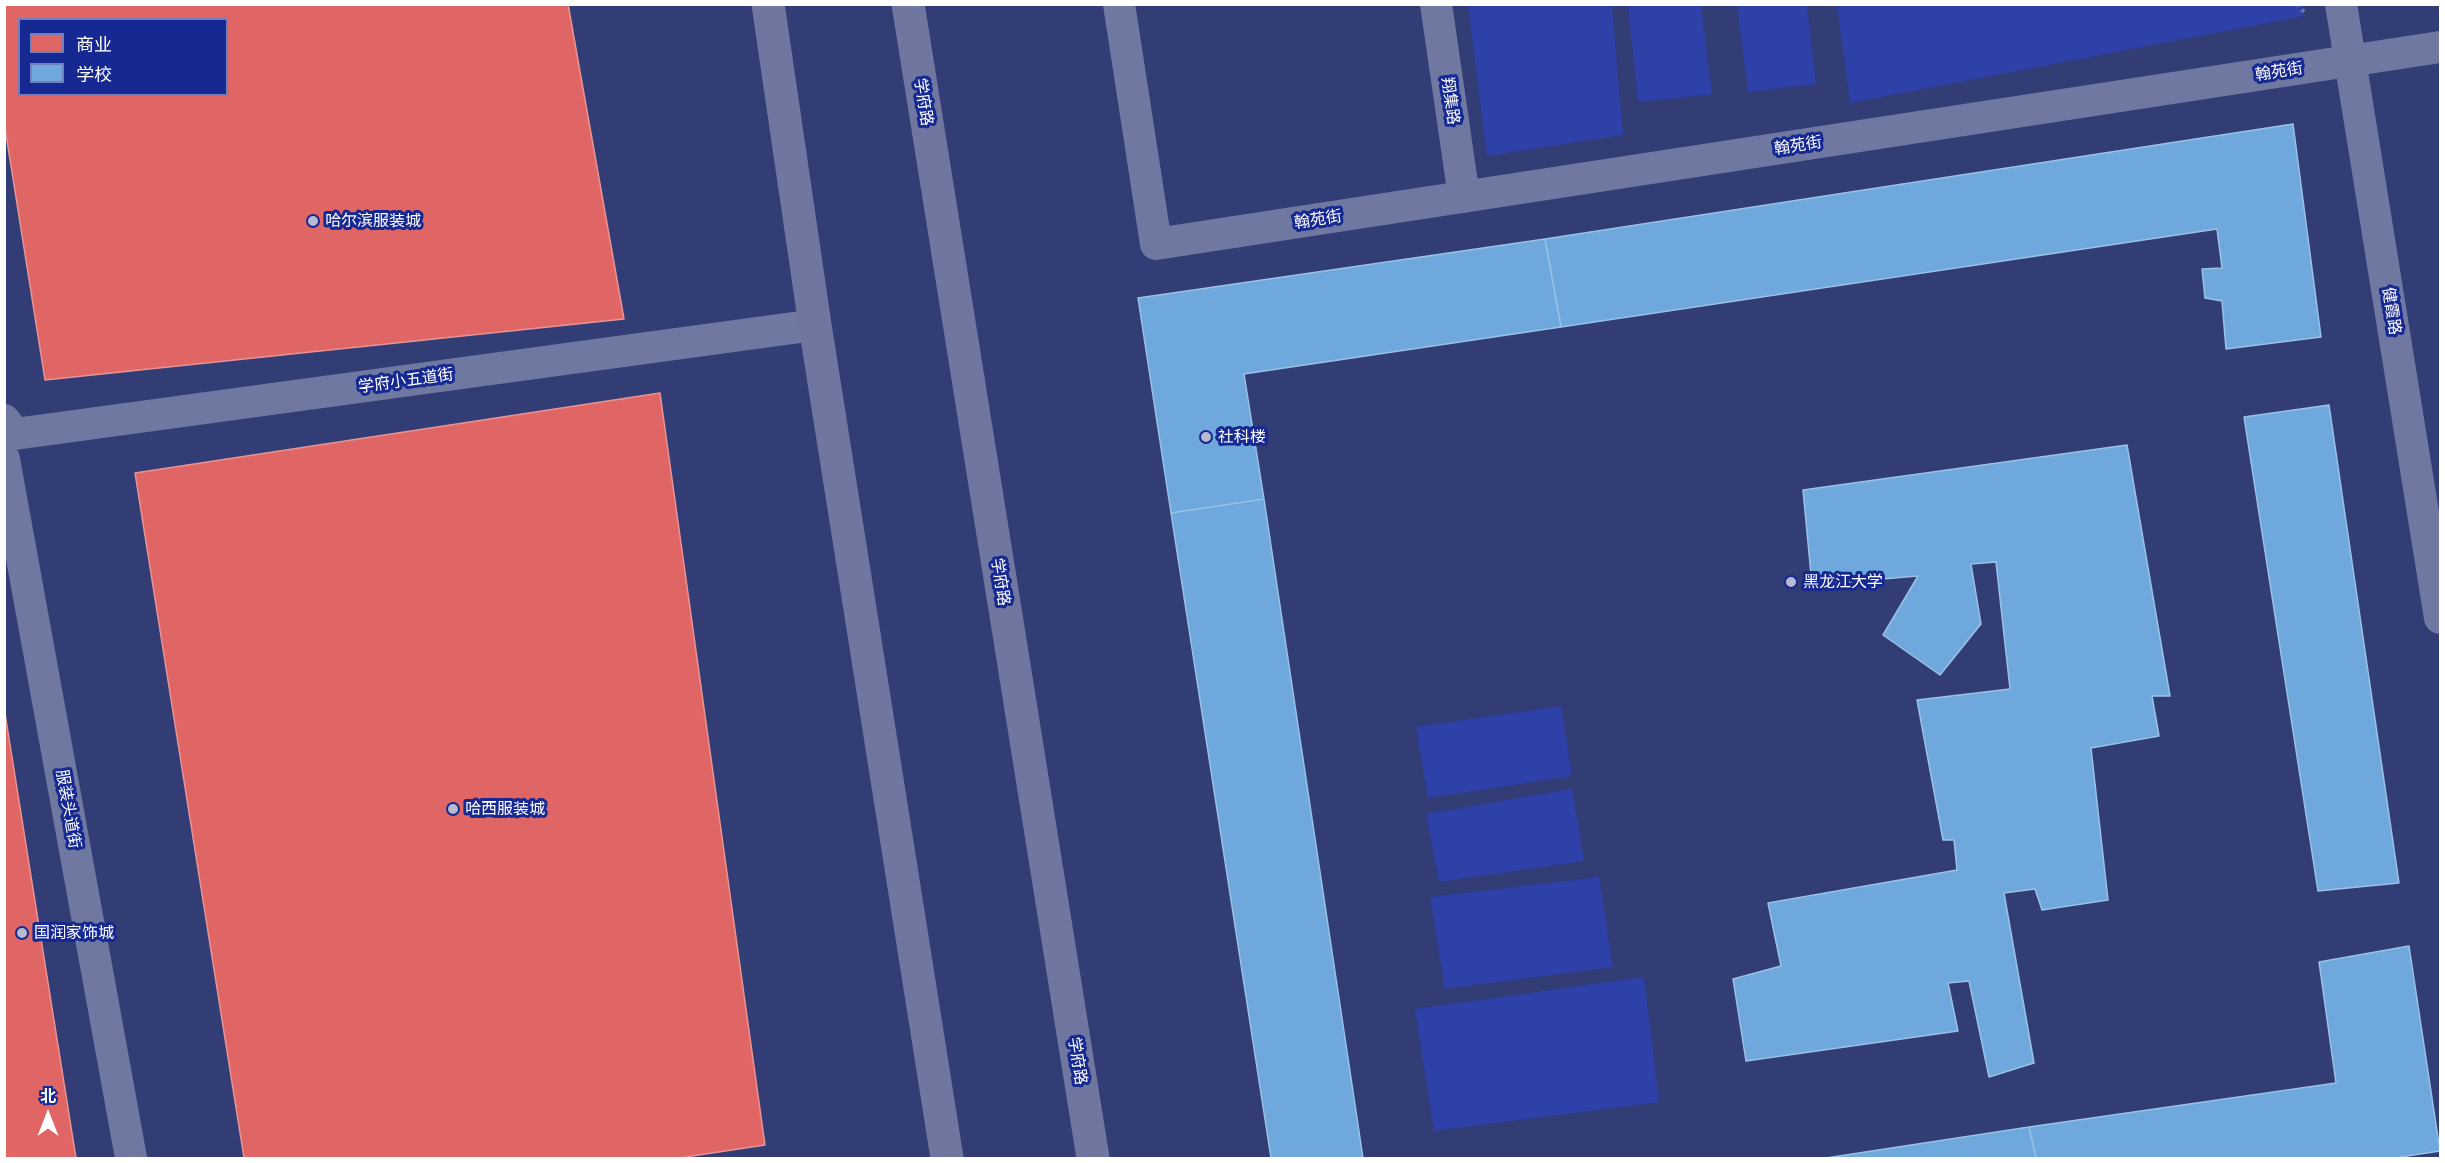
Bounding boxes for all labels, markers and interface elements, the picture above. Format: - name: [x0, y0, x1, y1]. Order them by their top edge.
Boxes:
- legend: [18, 18, 228, 96]
- text: 商业: [76, 34, 112, 56]
- street label: 翰苑街: [2254, 59, 2304, 85]
- text: 学校: [76, 64, 112, 86]
- street label: 翔集路: [1437, 76, 1463, 126]
- street label: 学府路: [910, 77, 936, 127]
- street label: 翰苑街: [1773, 133, 1823, 159]
- street label: 翰苑街: [1293, 207, 1343, 233]
- place label: 哈尔滨服装城: [325, 211, 421, 231]
- marker: 哈尔滨服装城: [306, 214, 320, 228]
- street label: 健霞路: [2378, 286, 2404, 336]
- street label: 学府小五道街: [357, 365, 455, 397]
- place label: 社科楼: [1218, 427, 1266, 447]
- marker: 社科楼: [1199, 430, 1213, 444]
- street label: 学府路: [987, 557, 1013, 607]
- place label: 黑龙江大学: [1803, 572, 1883, 592]
- marker: 黑龙江大学: [1784, 575, 1798, 589]
- street label: 服装头道街: [52, 768, 84, 850]
- place label: 哈西服装城: [465, 799, 545, 819]
- marker: 哈西服装城: [446, 802, 460, 816]
- place label: 国润家饰城: [34, 923, 114, 943]
- marker: 国润家饰城: [15, 926, 29, 940]
- street label: 学府路: [1064, 1036, 1090, 1086]
- north arrow: [18, 1085, 78, 1145]
- text: 北: [40, 1087, 56, 1106]

